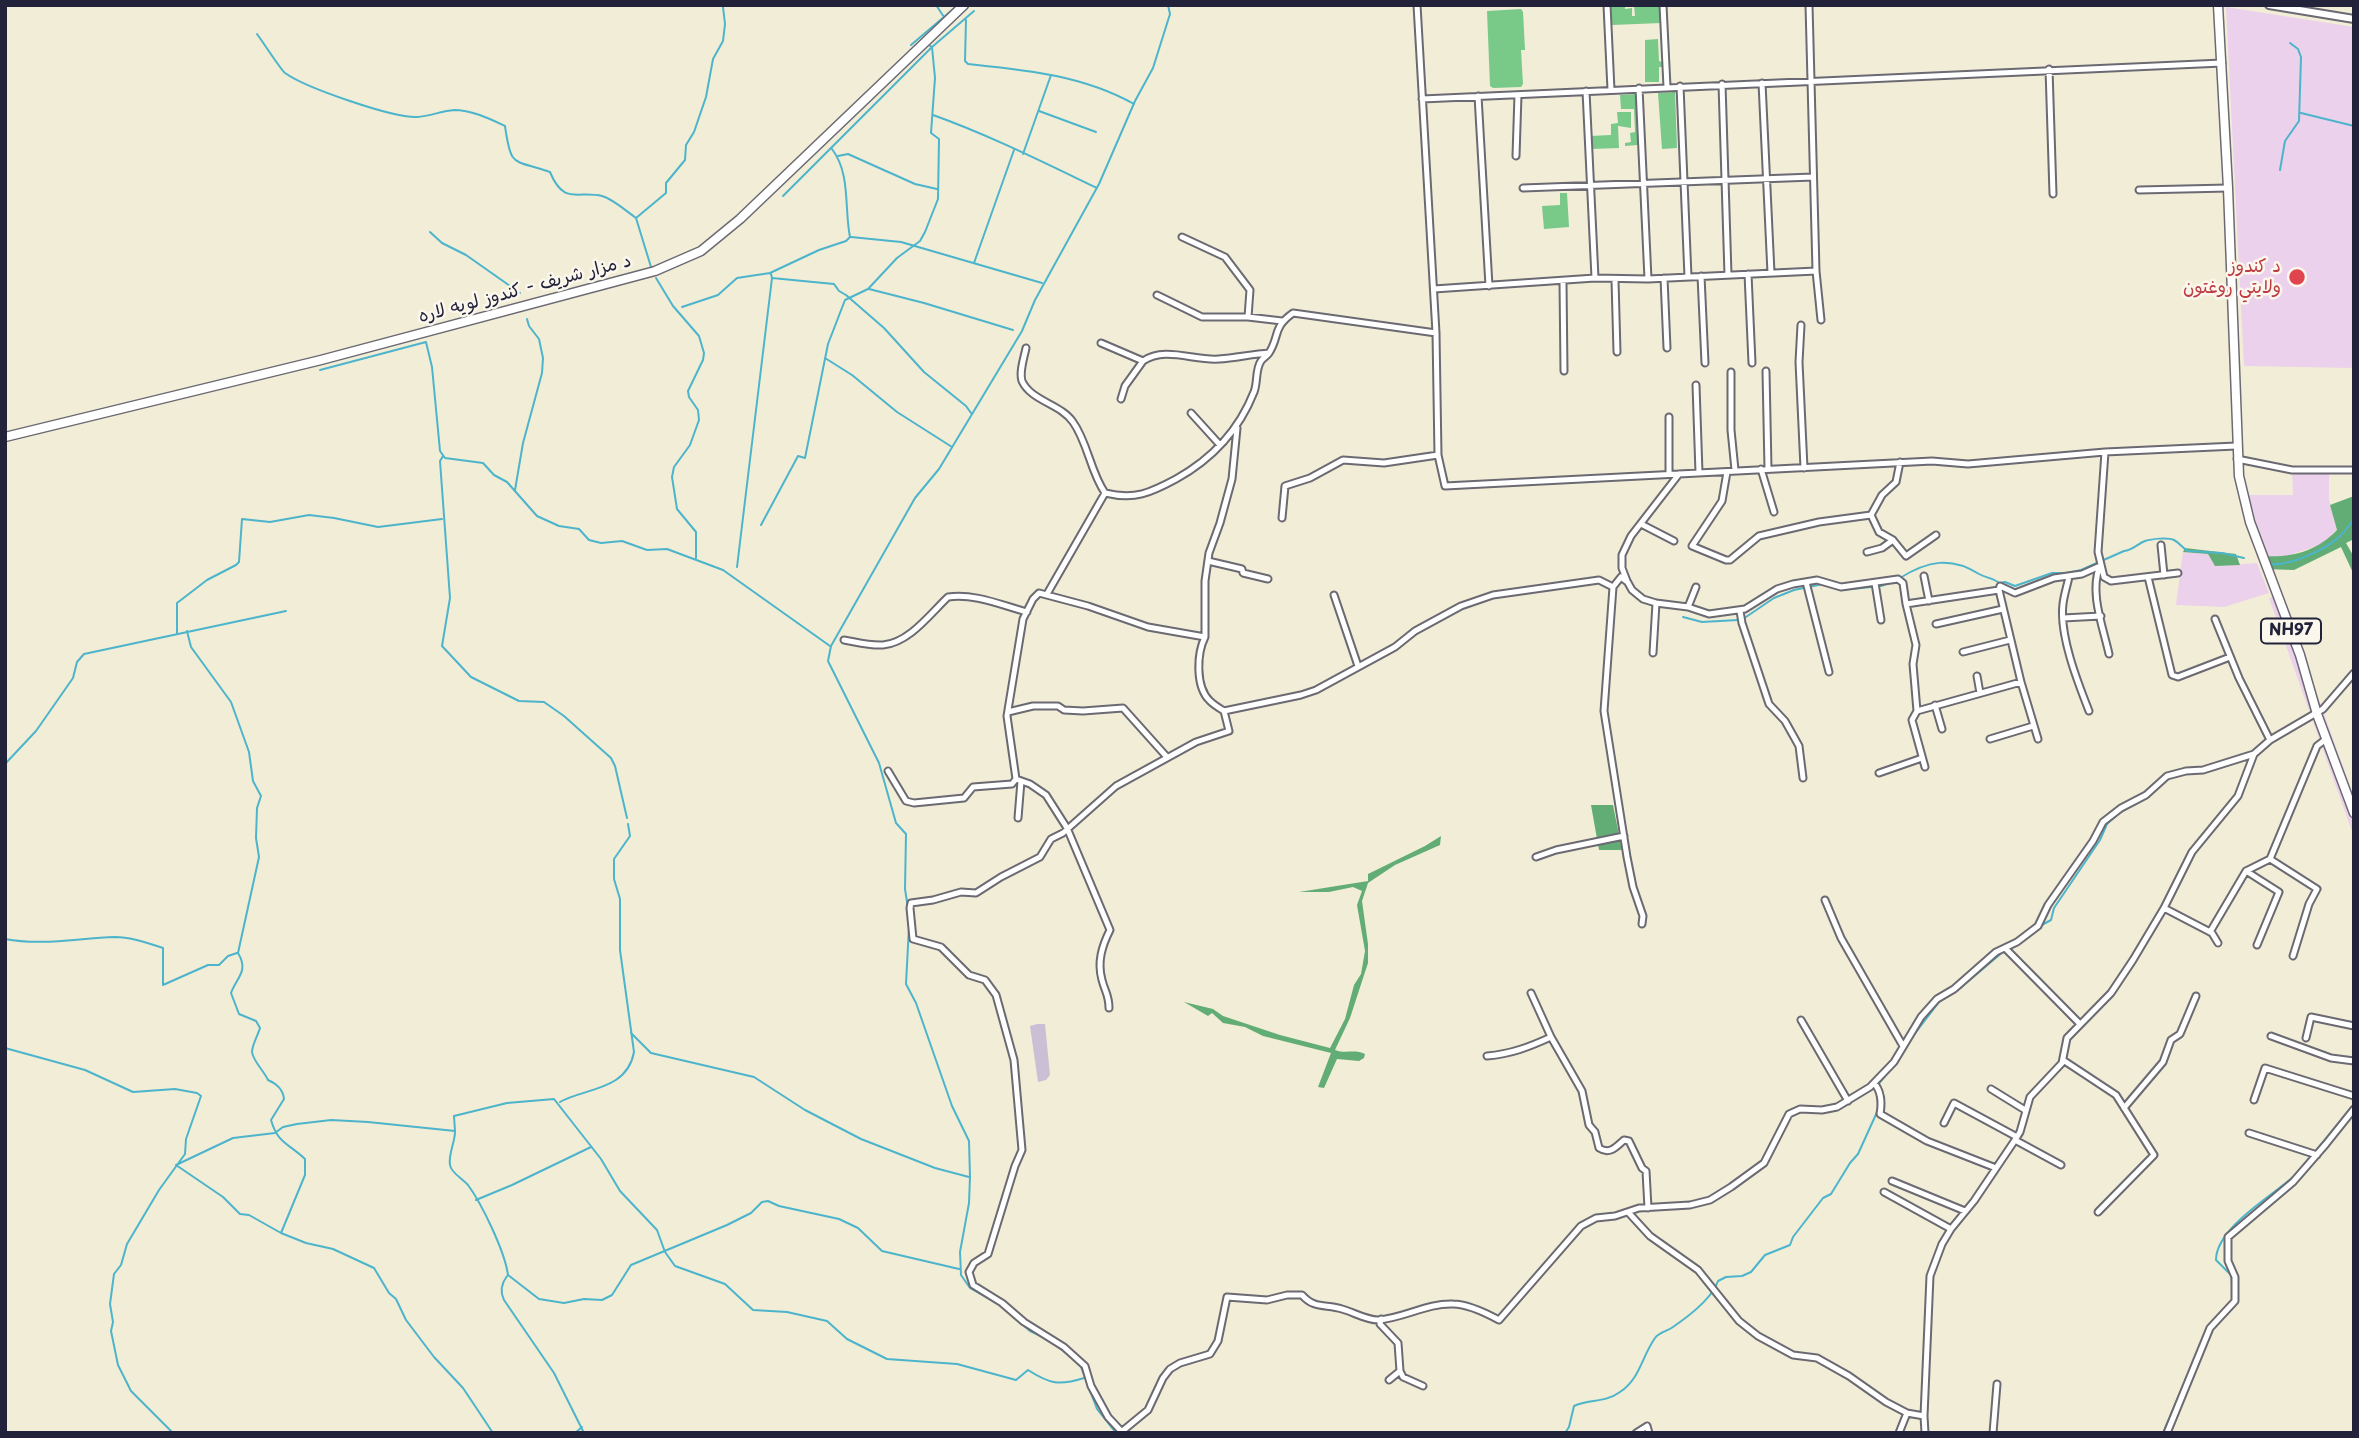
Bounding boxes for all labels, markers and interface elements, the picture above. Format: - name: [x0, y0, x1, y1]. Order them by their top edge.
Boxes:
- street label: د مزار شریف - کندوز لویه لاره: [416, 250, 634, 328]
- place label: د کندوز ولایتي روغتون: [2183, 256, 2281, 298]
- marker: د کندوز ولایتي روغتون: [2287, 267, 2307, 287]
- road number: NH97: [2261, 618, 2321, 644]

